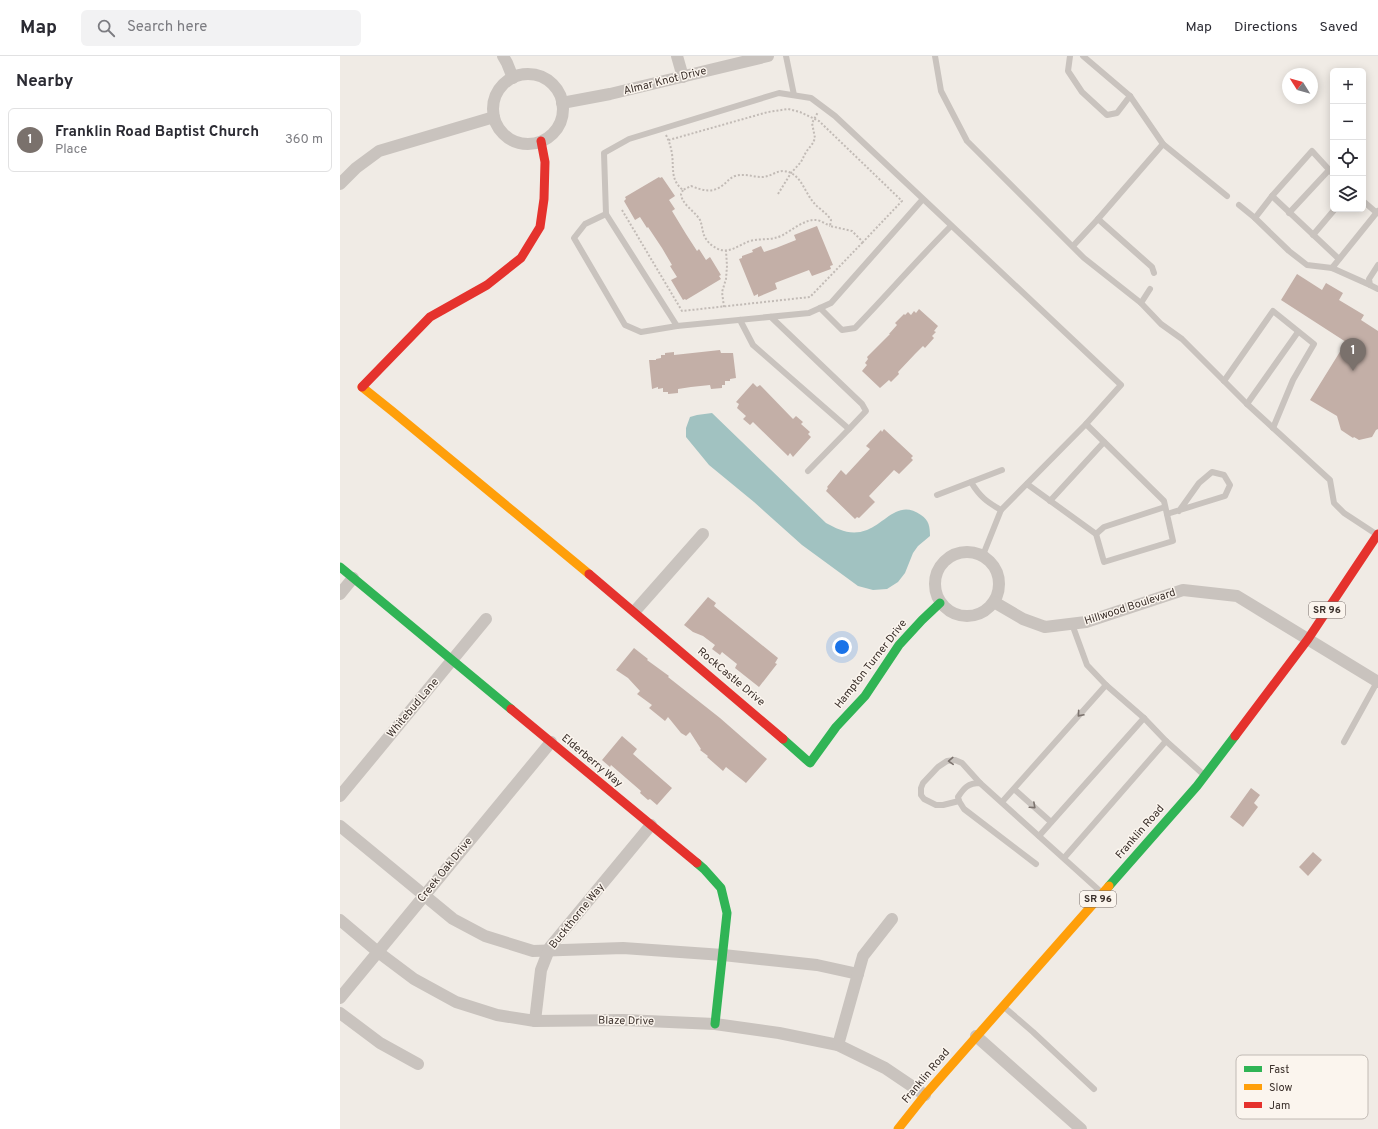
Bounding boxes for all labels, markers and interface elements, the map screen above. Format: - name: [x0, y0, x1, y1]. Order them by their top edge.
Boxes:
- search box: [81, 10, 361, 46]
- text: Map: [20, 16, 57, 40]
- icon: search: [95, 17, 117, 39]
- text: Search here: [127, 18, 207, 37]
- text: Map: [1186, 19, 1212, 36]
- text: Directions: [1234, 19, 1298, 36]
- text: Saved: [1320, 19, 1358, 36]
- street label: Almar Knot Drive: [622, 64, 708, 98]
- north arrow: [1282, 68, 1318, 104]
- map controls: [1330, 68, 1366, 212]
- button: +: [1330, 68, 1366, 104]
- text: Nearby: [16, 71, 73, 93]
- button: −: [1330, 104, 1366, 140]
- text: Franklin Road Baptist Church: [55, 123, 259, 142]
- text: 1: [27, 132, 33, 148]
- text: 360 m: [285, 132, 323, 148]
- button: locate: [1330, 140, 1366, 176]
- text: Place: [55, 142, 87, 158]
- button: layers: [1330, 176, 1366, 212]
- pin: 1: [1340, 338, 1366, 371]
- street label: Hillwood Boulevard: [1083, 586, 1177, 628]
- road number: SR 96: [1309, 602, 1345, 618]
- street label: Hampton Turner Drive: [832, 617, 910, 711]
- your location: [832, 637, 852, 657]
- street label: RockCastle Drive: [694, 645, 768, 709]
- street label: Whitebud Lane: [384, 675, 442, 741]
- one-way arrow: [1078, 710, 1085, 717]
- street label: Elderberry Way: [559, 731, 626, 791]
- one-way arrow: [948, 757, 954, 766]
- one-way arrow: [1028, 801, 1036, 808]
- street label: Franklin Road: [1113, 802, 1167, 862]
- street label: Creek Oak Drive: [414, 835, 476, 905]
- street label: Buckthorne Way: [546, 880, 608, 952]
- road number: SR 96: [1080, 891, 1116, 907]
- street label: Blaze Drive: [598, 1014, 654, 1028]
- street label: Franklin Road: [899, 1046, 953, 1106]
- legend: [1236, 1055, 1368, 1119]
- text: Fast: [1269, 1063, 1289, 1077]
- text: Slow: [1269, 1081, 1292, 1095]
- text: Jam: [1269, 1099, 1290, 1113]

